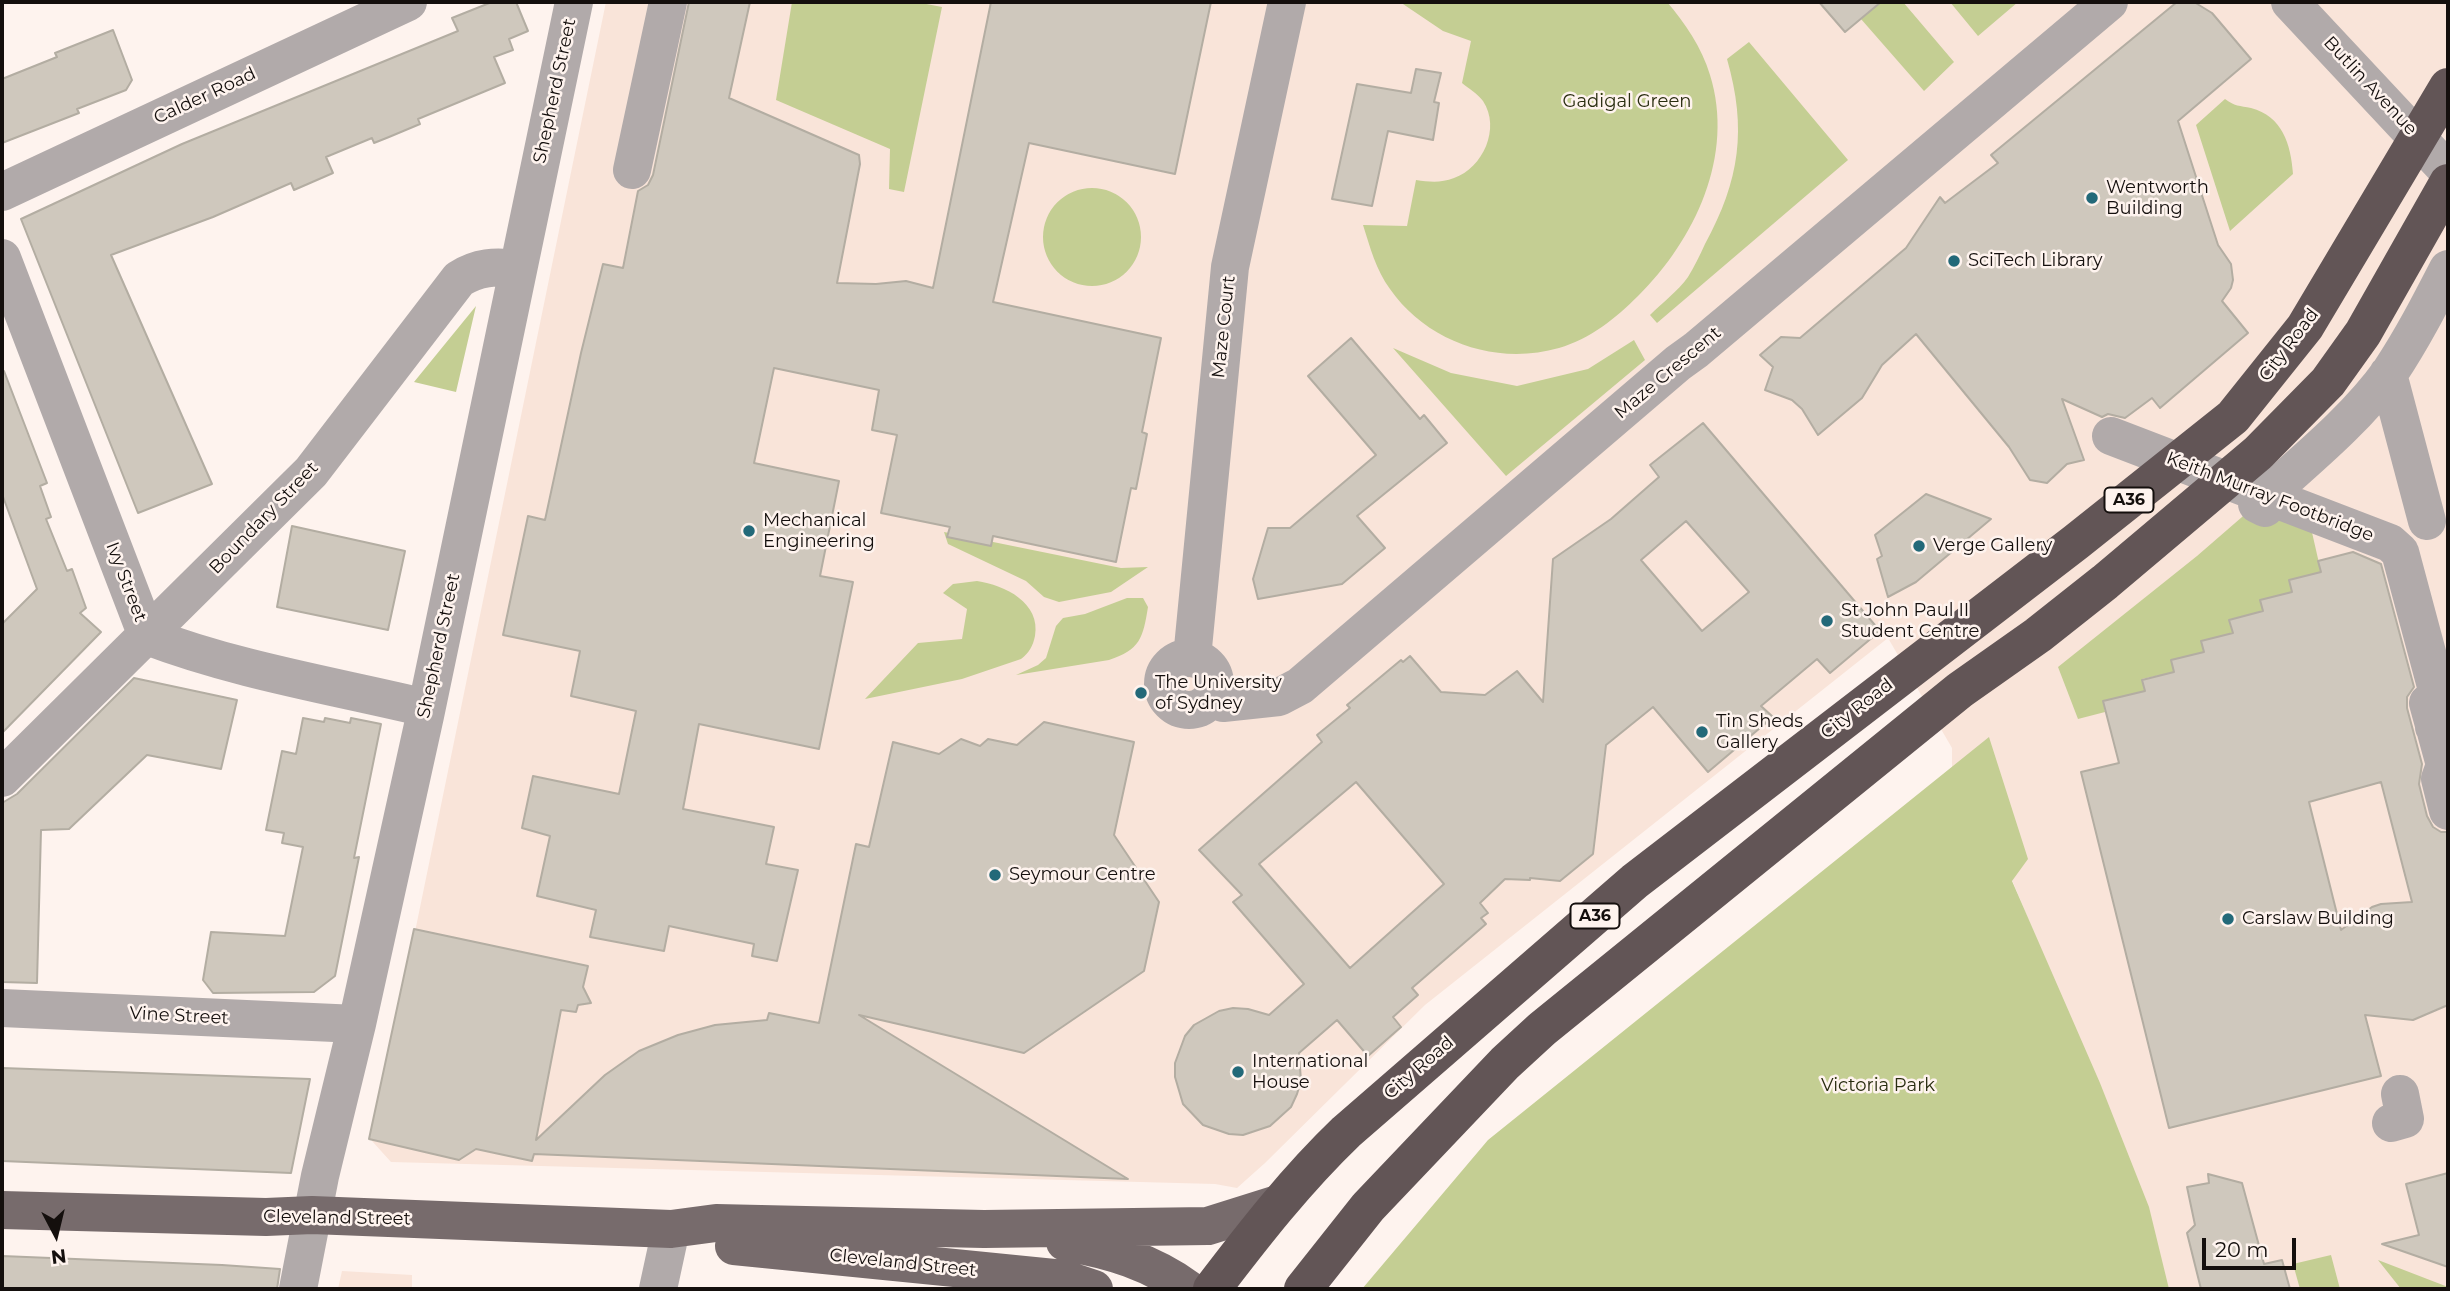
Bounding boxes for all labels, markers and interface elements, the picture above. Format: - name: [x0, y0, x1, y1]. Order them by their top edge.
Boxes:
- street label: Shepherd Street: [529, 17, 581, 165]
- street label: Butlin Avenue: [2319, 32, 2421, 140]
- street label: Calder Road: [151, 63, 259, 129]
- park label: Gadigal Green: [1563, 91, 1691, 113]
- place label: Wentworth Building: [2106, 177, 2209, 220]
- marker: Wentworth Building: [2084, 190, 2100, 206]
- place label: SciTech Library: [1968, 250, 2103, 272]
- marker: SciTech Library: [1946, 253, 1962, 269]
- street label: Maze Court: [1208, 275, 1240, 379]
- street label: City Road: [2255, 304, 2323, 386]
- street label: Maze Crescent: [1610, 322, 1726, 424]
- street label: Keith Murray Footbridge: [2163, 447, 2377, 547]
- street label: Boundary Street: [205, 457, 323, 579]
- road number: A36: [2104, 488, 2154, 512]
- place label: Mechanical Engineering: [763, 510, 875, 552]
- marker: Mechanical Engineering: [741, 523, 757, 539]
- place label: Verge Gallery: [1933, 535, 2052, 557]
- marker: Verge Gallery: [1911, 538, 1927, 554]
- street label: Ivy Street: [101, 539, 151, 625]
- street label: Shepherd Street: [413, 572, 465, 720]
- place label: St John Paul II Student Centre: [1841, 600, 1979, 642]
- marker: St John Paul II Student Centre: [1819, 613, 1835, 629]
- place label: The University of Sydney: [1155, 672, 1282, 714]
- street label: City Road: [1817, 674, 1897, 744]
- marker: The University of Sydney: [1133, 685, 1149, 701]
- place label: Tin Sheds Gallery: [1716, 711, 1803, 754]
- marker: Tin Sheds Gallery: [1694, 724, 1710, 740]
- place label: Seymour Centre: [1009, 864, 1156, 886]
- marker: Seymour Centre: [987, 867, 1003, 883]
- road number: A36: [1570, 904, 1620, 928]
- place label: Carslaw Building: [2242, 908, 2394, 930]
- marker: Carslaw Building: [2220, 911, 2236, 927]
- street label: Vine Street: [129, 1003, 229, 1029]
- street label: City Road: [1380, 1032, 1458, 1104]
- place label: International House: [1252, 1051, 1368, 1094]
- marker: International House: [1230, 1064, 1246, 1080]
- park label: Victoria Park: [1821, 1075, 1935, 1097]
- north arrow: [21, 1200, 91, 1270]
- street label: Cleveland Street: [263, 1206, 411, 1230]
- scale bar: [2205, 1224, 2300, 1268]
- text: 20 m: [2215, 1237, 2269, 1262]
- text: N: [50, 1244, 68, 1269]
- street label: Cleveland Street: [828, 1245, 978, 1281]

